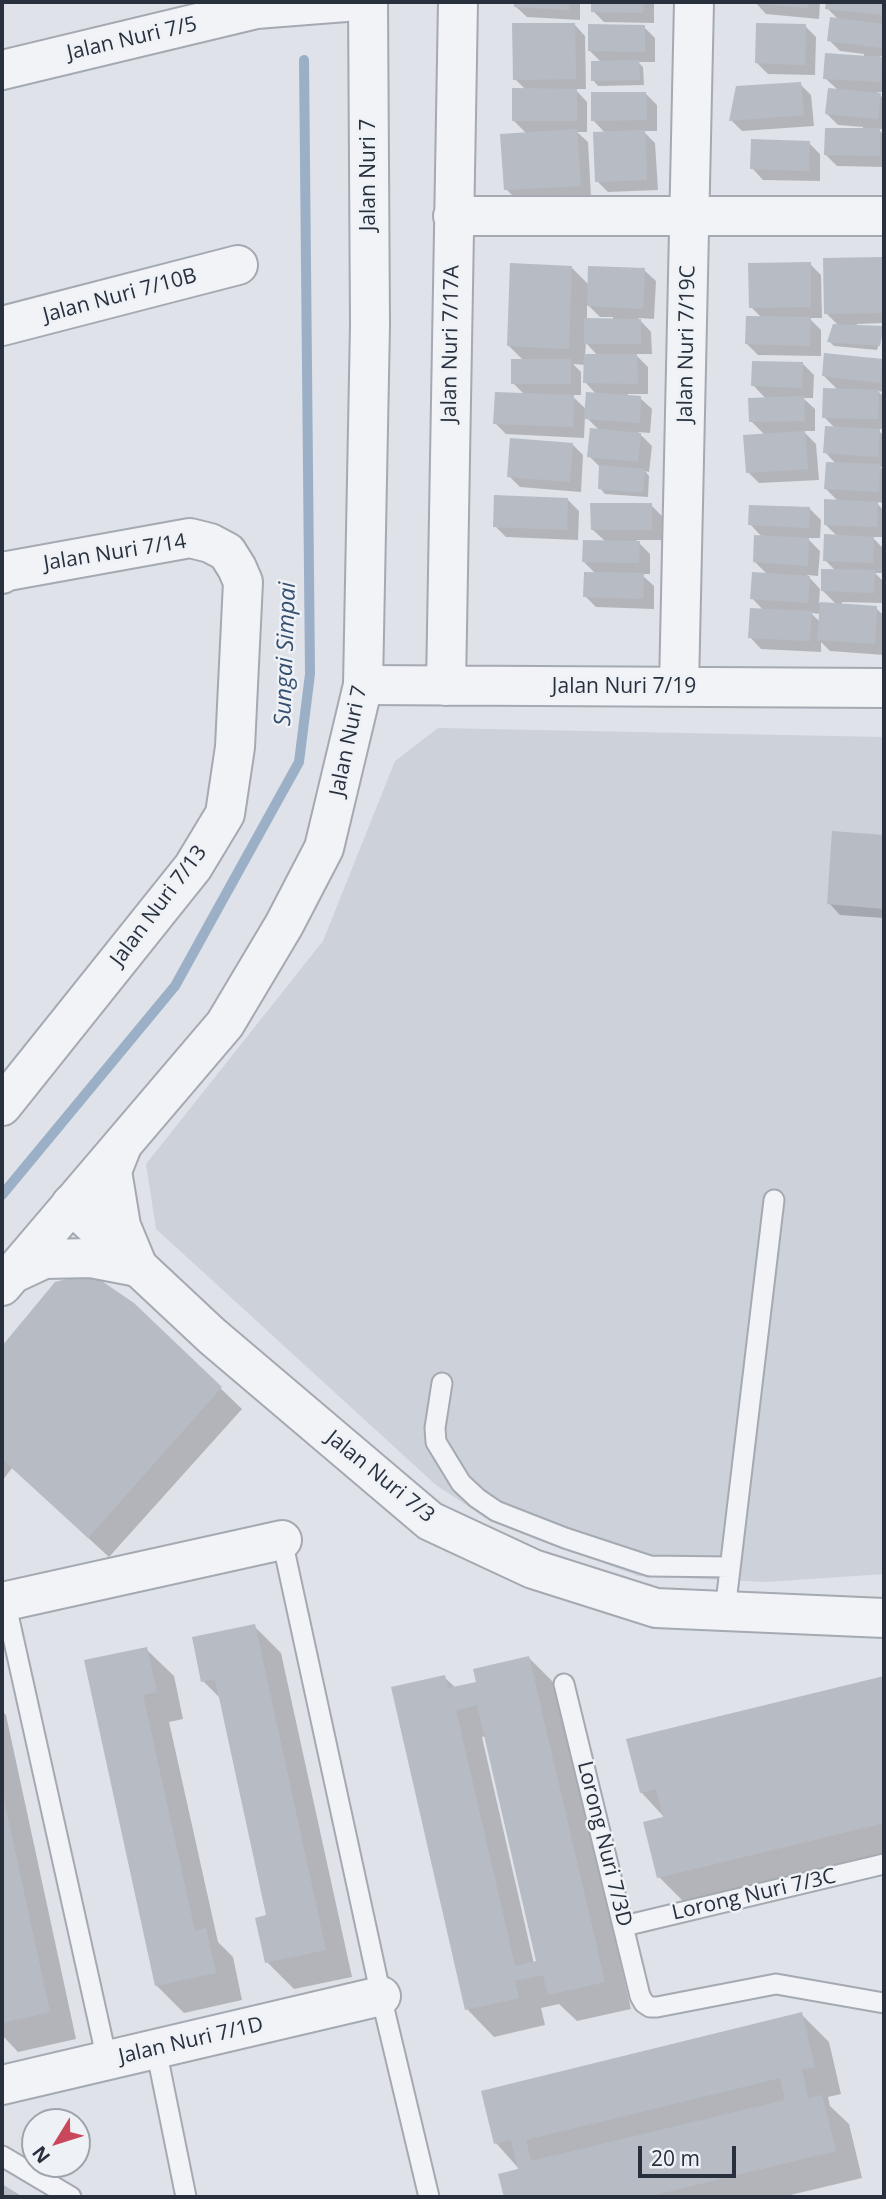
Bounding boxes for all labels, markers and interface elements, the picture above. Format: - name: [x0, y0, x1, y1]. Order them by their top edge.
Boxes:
- street label: Jalan Nuri 7/5: [65, 12, 199, 66]
- street label: Jalan Nuri 7: [356, 119, 382, 231]
- street label: Jalan Nuri 7/10B: [40, 263, 200, 329]
- street label: Jalan Nuri 7/17A: [437, 265, 465, 423]
- street label: Jalan Nuri 7/19C: [673, 265, 701, 423]
- street label: Jalan Nuri 7/14: [42, 529, 188, 577]
- water label: Sungai Simpai: [270, 581, 302, 727]
- street label: Jalan Nuri 7/19: [552, 674, 696, 700]
- street label: Jalan Nuri 7: [325, 683, 373, 799]
- street label: Jalan Nuri 7/13: [105, 841, 213, 971]
- street label: Jalan Nuri 7/3: [321, 1426, 439, 1528]
- street label: Lorong Nuri 7/3D: [571, 1759, 637, 1929]
- street label: Lorong Nuri 7/3C: [670, 1864, 838, 1926]
- street label: Jalan Nuri 7/1D: [116, 2012, 266, 2070]
- north arrow: [21, 2108, 91, 2178]
- scale bar: [641, 2132, 739, 2176]
- text: N: [26, 2141, 56, 2169]
- text: 20 m: [651, 2144, 700, 2172]

